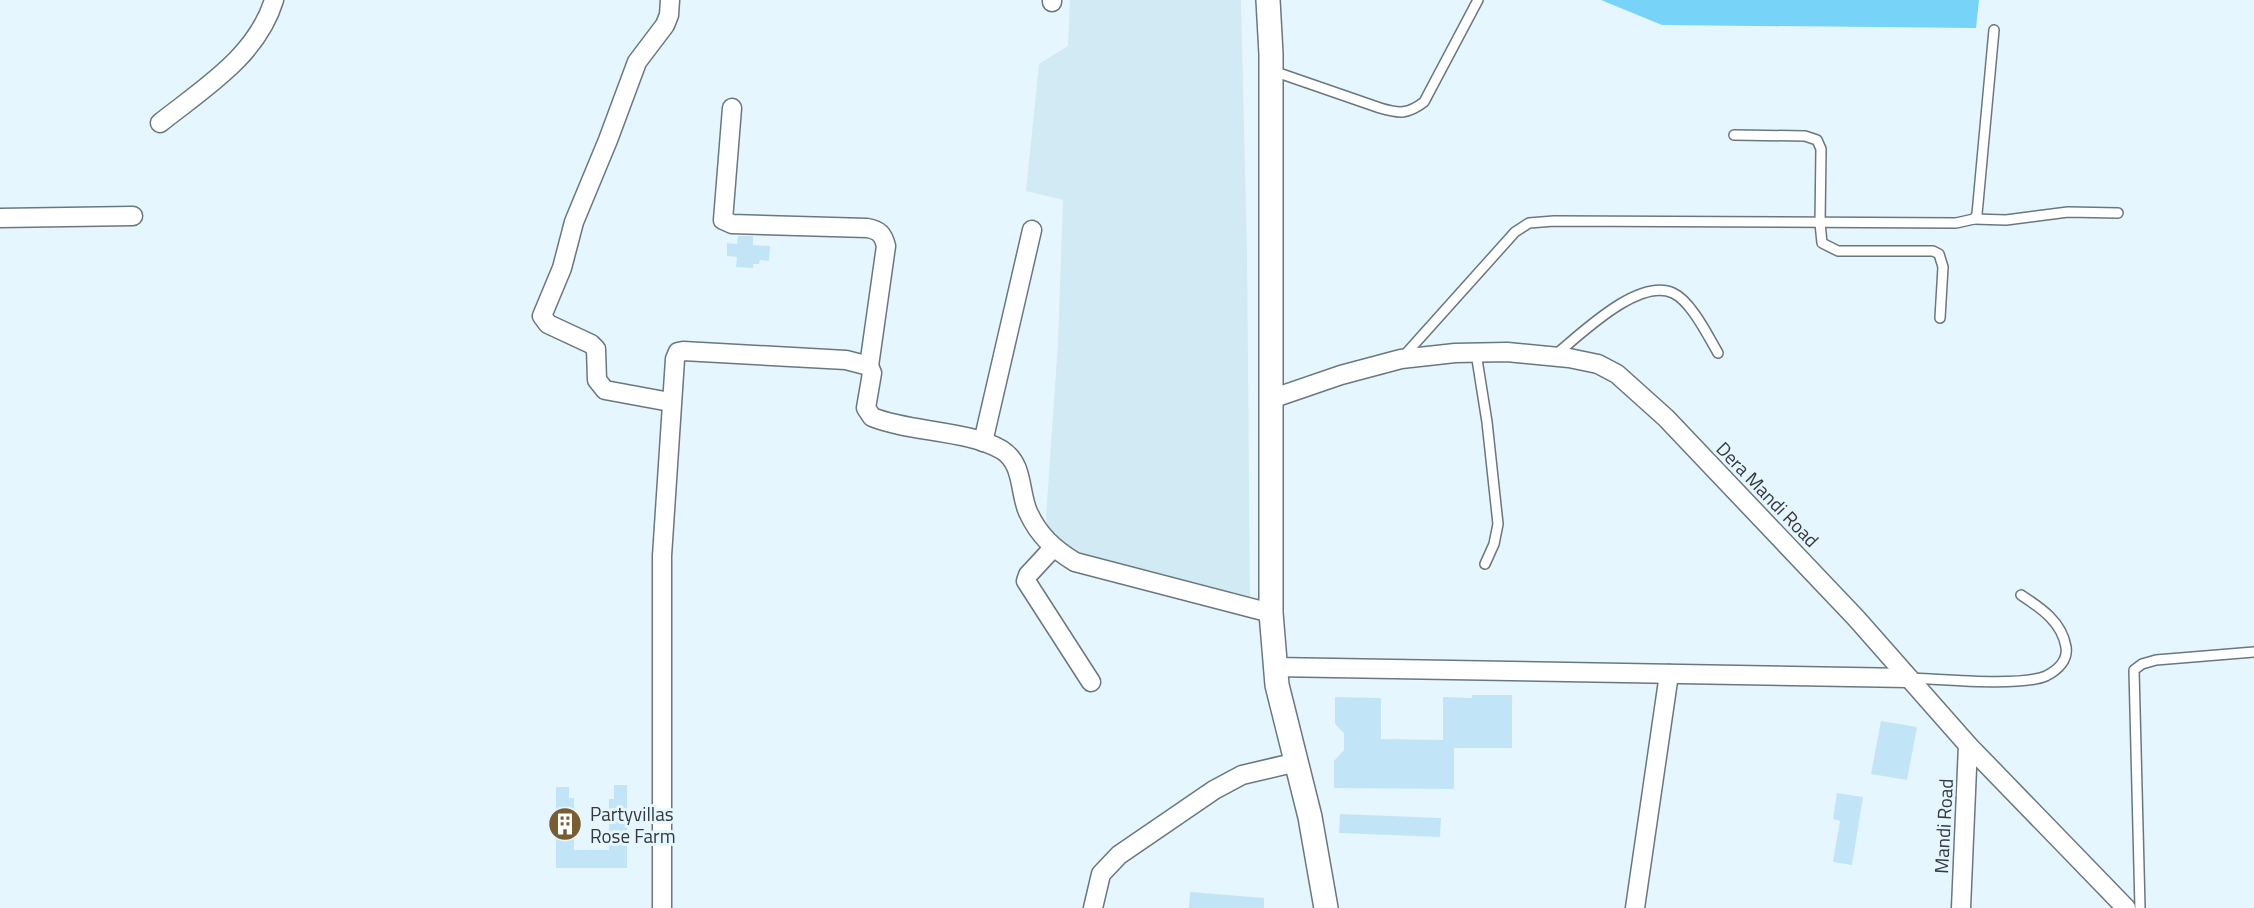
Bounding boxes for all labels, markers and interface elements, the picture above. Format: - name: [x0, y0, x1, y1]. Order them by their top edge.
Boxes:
- street label: Dera Mandi Road: [1710, 435, 1826, 553]
- street label: Mandi Road: [1926, 778, 1960, 874]
- place label: Partyvillas Rose Farm: [590, 799, 676, 850]
- building icon: Partyvillas Rose Farm: [546, 805, 584, 843]

